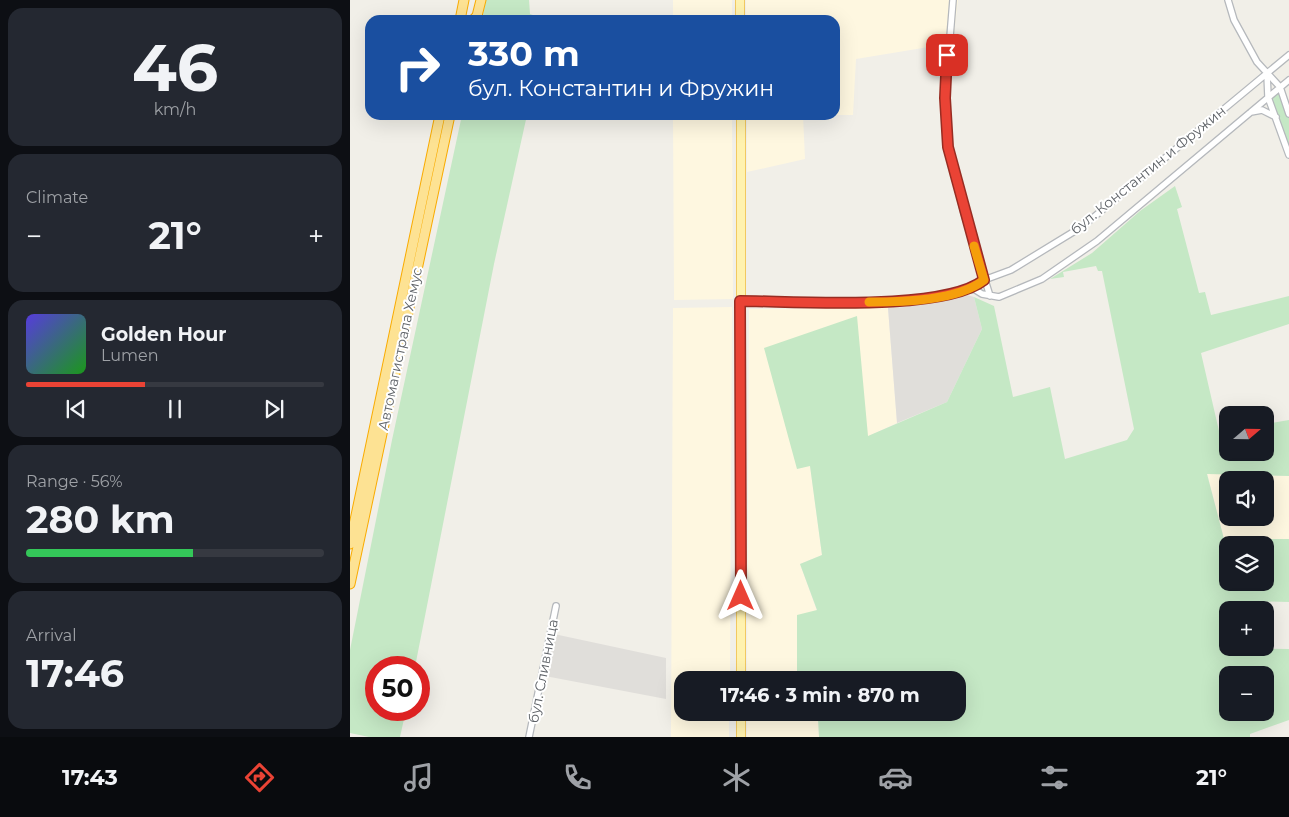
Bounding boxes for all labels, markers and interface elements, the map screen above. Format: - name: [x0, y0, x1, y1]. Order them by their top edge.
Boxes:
- text: 46: [132, 28, 218, 107]
- text: 330 m: [468, 32, 580, 75]
- pin: [926, 34, 968, 76]
- icon: right: [385, 35, 450, 100]
- icon: arrive: [933, 41, 961, 69]
- text: бул. Константин и Фружин: [468, 75, 774, 102]
- text: km/h: [154, 100, 196, 119]
- street label: бул. Константин и Фружин: [1067, 102, 1229, 238]
- text: Climate: [26, 188, 88, 207]
- text: 21°: [148, 212, 202, 259]
- text: −: [26, 219, 42, 253]
- text: +: [308, 219, 324, 253]
- street label: Автомагистрала Хемус: [374, 266, 426, 432]
- text: Golden Hour: [101, 323, 227, 346]
- text: Lumen: [101, 346, 159, 365]
- icon: previous: [62, 395, 90, 423]
- icon: pause: [161, 395, 189, 423]
- icon: next: [260, 395, 288, 423]
- north arrow: [1219, 406, 1274, 461]
- map controls: [1219, 406, 1274, 721]
- button: sound: [1219, 471, 1274, 526]
- text: Range · 56%: [26, 472, 123, 491]
- text: 280 km: [26, 496, 175, 543]
- button: layers: [1219, 536, 1274, 591]
- position arrow: [714, 569, 766, 621]
- button: +: [1219, 601, 1274, 656]
- street label: бул. Сливница: [524, 618, 562, 724]
- text: Arrival: [26, 626, 76, 645]
- text: 17:46: [26, 650, 124, 697]
- speed limit sign: 50: [365, 656, 430, 721]
- button: −: [1219, 666, 1274, 721]
- text: 17:46 · 3 min · 870 m: [720, 684, 920, 707]
- icon: directions: [242, 760, 277, 795]
- icon: music: [401, 760, 436, 795]
- icon: phone: [560, 760, 595, 795]
- icon: climate: [719, 760, 754, 795]
- icon: car: [878, 760, 913, 795]
- icon: filters: [1037, 760, 1072, 795]
- text: 17:43: [62, 764, 118, 791]
- text: 21°: [1196, 764, 1227, 791]

